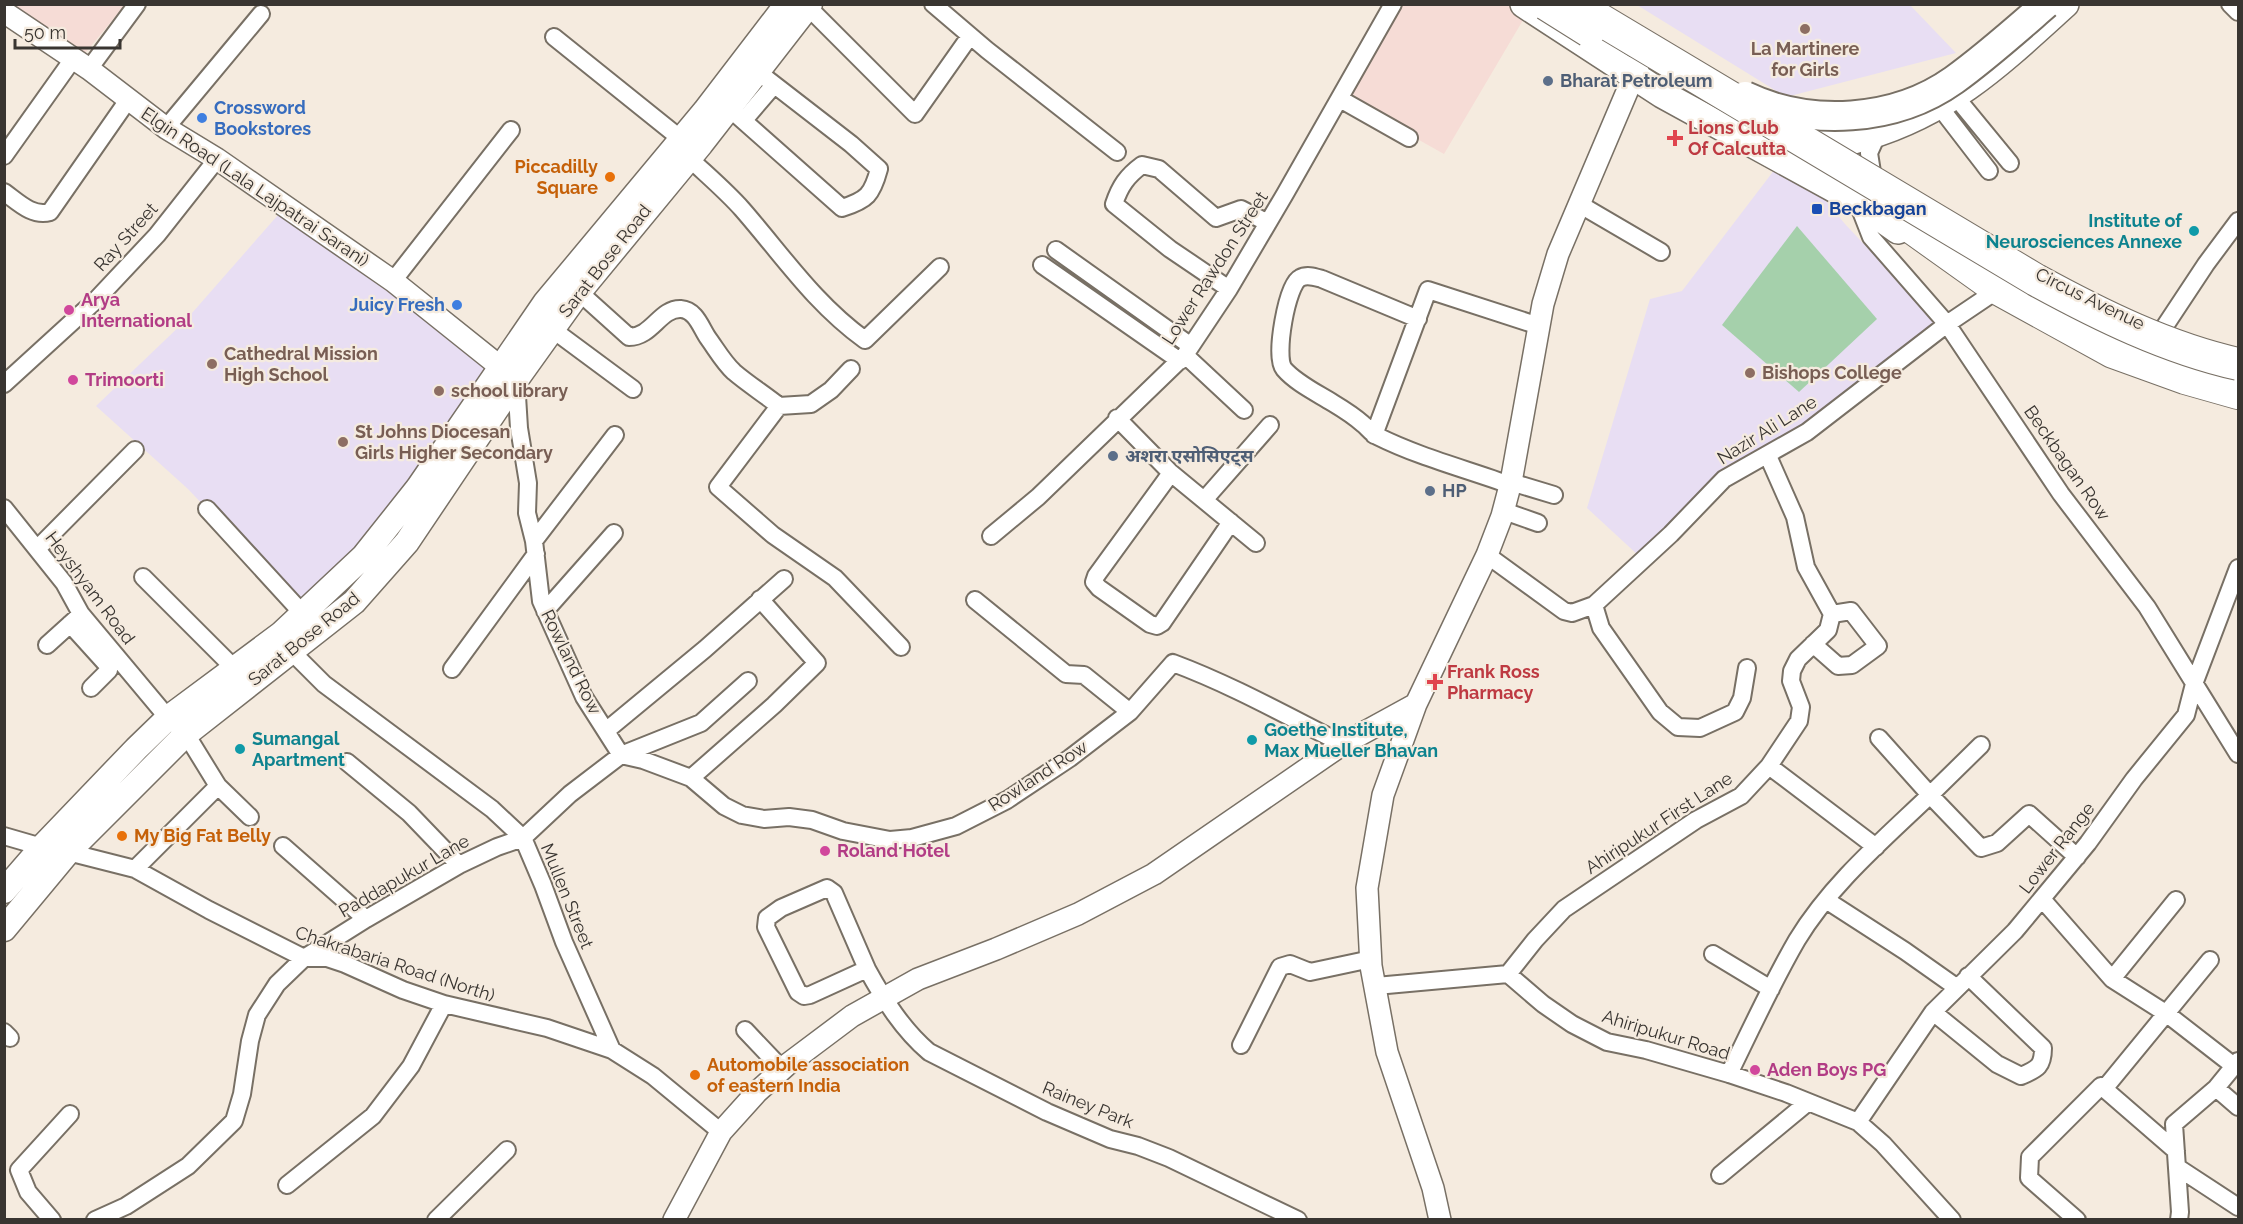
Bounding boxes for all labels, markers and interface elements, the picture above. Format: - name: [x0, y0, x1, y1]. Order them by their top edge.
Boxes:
- scale bar: [15, 12, 120, 50]
- text: 50 m: [24, 22, 66, 43]
- marker: La Martinere for Girls: [1798, 22, 1812, 36]
- place label: La Martinere for Girls: [1751, 38, 1860, 80]
- place label: Bharat Petroleum: [1560, 70, 1713, 91]
- marker: Bharat Petroleum: [1541, 74, 1555, 88]
- place label: Crossword Bookstores: [214, 97, 311, 139]
- street label: Elgin Road (Lala Lajpatrai Sarani): [137, 102, 373, 271]
- marker: Crossword Bookstores: [195, 111, 209, 125]
- place label: Lions Club Of Calcutta: [1688, 117, 1786, 159]
- marker: Lions Club Of Calcutta: [1666, 129, 1684, 147]
- place label: Piccadilly Square: [515, 156, 598, 198]
- marker: Piccadilly Square: [603, 170, 617, 184]
- street label: Lower Rawdon Street: [1157, 187, 1272, 348]
- street label: Ray Street: [89, 198, 162, 275]
- place label: Beckbagan: [1829, 198, 1927, 219]
- street label: Sarat Bose Road: [554, 200, 655, 321]
- marker: Beckbagan: [1810, 202, 1824, 216]
- place label: Institute of Neurosciences Annexe: [1986, 210, 2183, 252]
- marker: Institute of Neurosciences Annexe: [2187, 224, 2201, 238]
- street label: Circus Avenue: [2032, 263, 2149, 334]
- place label: Arya International: [81, 289, 192, 331]
- place label: Juicy Fresh: [350, 294, 445, 315]
- marker: Juicy Fresh: [450, 298, 464, 312]
- marker: Arya International: [62, 303, 76, 317]
- place label: Cathedral Mission High School: [224, 343, 378, 385]
- marker: Cathedral Mission High School: [205, 357, 219, 371]
- place label: Bishops College: [1762, 362, 1902, 383]
- marker: Bishops College: [1743, 366, 1757, 380]
- place label: Trimoorti: [85, 369, 164, 390]
- marker: Trimoorti: [66, 373, 80, 387]
- place label: school library: [451, 380, 568, 401]
- marker: school library: [432, 384, 446, 398]
- street label: Nazir Ali Lane: [1713, 390, 1821, 468]
- street label: Beckbagan Row: [2020, 401, 2115, 524]
- place label: St Johns Diocesan Girls Higher Secondary: [355, 421, 553, 463]
- marker: St Johns Diocesan Girls Higher Secondary: [336, 435, 350, 449]
- place label: अशरा एसोसिएट्स: [1125, 445, 1254, 467]
- marker: अशरा एसोसिएट्स: [1106, 449, 1120, 463]
- place label: HP: [1442, 480, 1467, 501]
- marker: HP: [1423, 484, 1437, 498]
- street label: Heyshyam Road: [41, 527, 140, 648]
- street label: Sarat Bose Road: [244, 587, 364, 690]
- street label: Rowland Row: [537, 606, 606, 718]
- place label: Frank Ross Pharmacy: [1447, 661, 1540, 703]
- marker: Frank Ross Pharmacy: [1428, 675, 1442, 689]
- place label: Goethe Institute, Max Mueller Bhavan: [1264, 719, 1438, 761]
- place label: Sumangal Apartment: [252, 728, 345, 770]
- marker: Goethe Institute, Max Mueller Bhavan: [1245, 733, 1259, 747]
- street label: Rowland Row: [984, 736, 1092, 815]
- marker: Sumangal Apartment: [233, 742, 247, 756]
- street label: Ahiripukur First Lane: [1581, 767, 1736, 878]
- street label: Lower Range: [2015, 798, 2099, 897]
- place label: My Big Fat Belly: [134, 825, 271, 846]
- marker: My Big Fat Belly: [115, 829, 129, 843]
- street label: Paddapukur Lane: [335, 830, 473, 921]
- street label: Mullen Street: [537, 840, 598, 952]
- place label: Roland Hotel: [837, 840, 950, 861]
- marker: Roland Hotel: [818, 844, 832, 858]
- street label: Chakrabaria Road (North): [293, 921, 498, 1006]
- street label: Ahiripukur Road: [1600, 1005, 1733, 1064]
- place label: Automobile association of eastern India: [707, 1054, 909, 1096]
- place label: Aden Boys PG: [1767, 1059, 1886, 1080]
- marker: Aden Boys PG: [1748, 1063, 1762, 1077]
- marker: Automobile association of eastern India: [688, 1068, 702, 1082]
- street label: Rainey Park: [1039, 1077, 1137, 1133]

